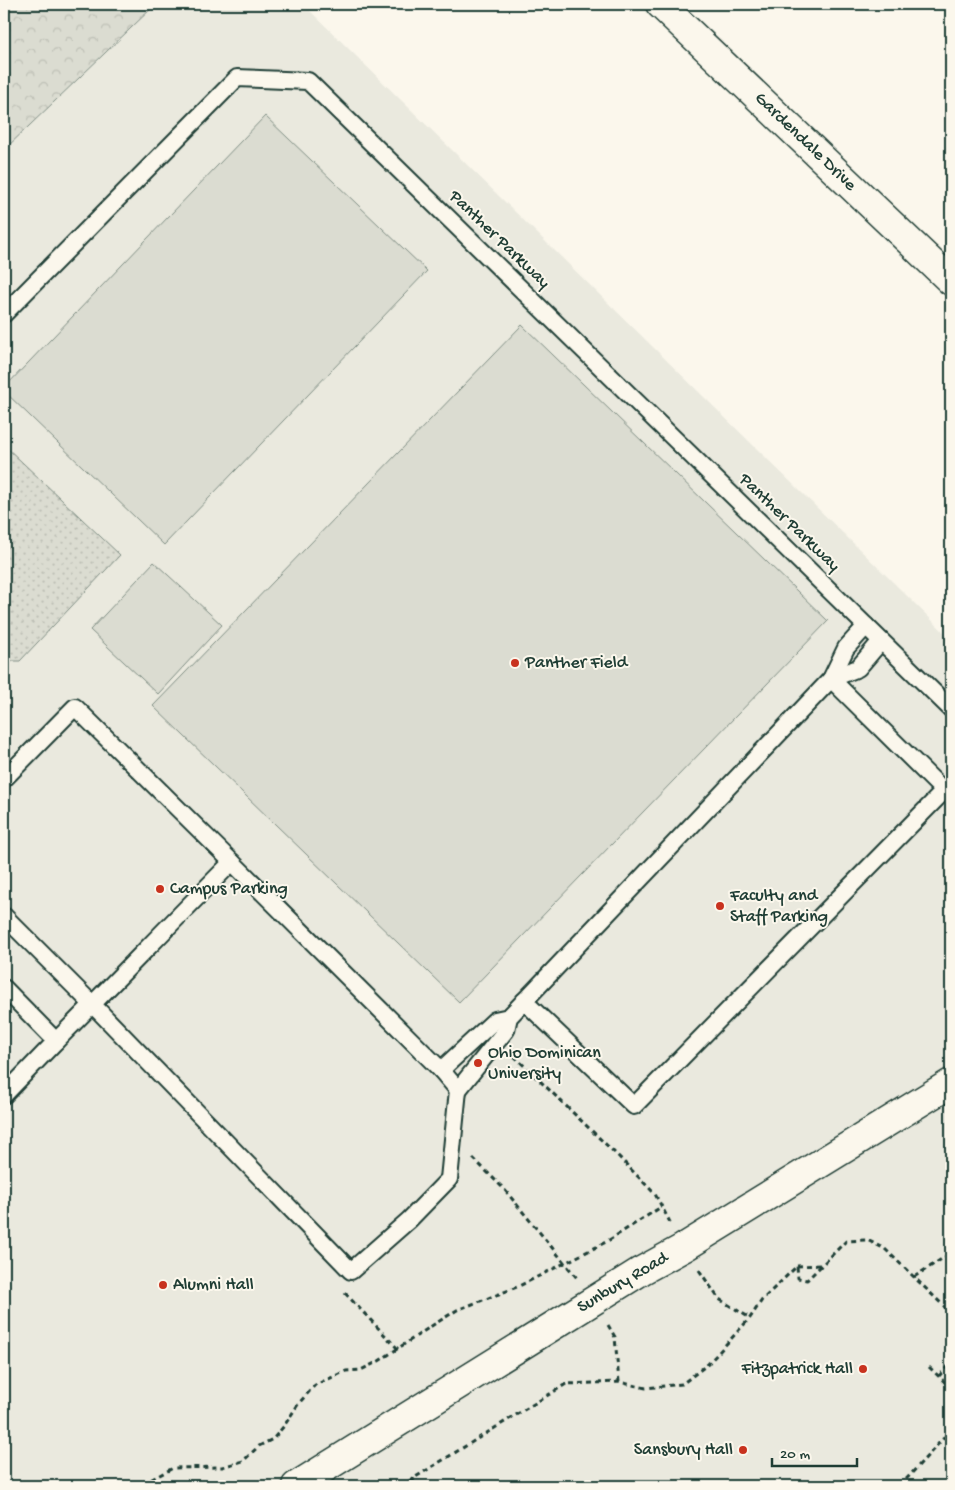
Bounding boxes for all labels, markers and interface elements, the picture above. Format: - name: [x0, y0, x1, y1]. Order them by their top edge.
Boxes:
- street label: Gardendale Drive: [750, 88, 861, 196]
- street label: Panther Parkway: [443, 186, 554, 294]
- street label: Panther Parkway: [733, 469, 844, 577]
- place label: Panther Field: [524, 653, 629, 674]
- marker: Panther Field: [509, 657, 521, 669]
- place label: Campus Parking: [170, 879, 288, 900]
- marker: Campus Parking: [154, 883, 166, 895]
- place label: Faculty and Staff Parking: [729, 886, 828, 928]
- marker: Faculty and Staff Parking: [714, 900, 726, 912]
- place label: Ohio Dominican University: [488, 1043, 601, 1085]
- marker: Ohio Dominican University: [472, 1057, 484, 1069]
- street label: Sunbury Road: [574, 1247, 673, 1318]
- place label: Alumni Hall: [173, 1275, 254, 1296]
- marker: Alumni Hall: [157, 1279, 169, 1291]
- place label: Fitzpatrick Hall: [741, 1359, 853, 1380]
- marker: Fitzpatrick Hall: [857, 1363, 869, 1375]
- scale bar: [772, 1435, 858, 1467]
- place label: Sansbury Hall: [634, 1440, 733, 1461]
- marker: Sansbury Hall: [737, 1444, 749, 1456]
- text: 20 m: [780, 1446, 810, 1464]

